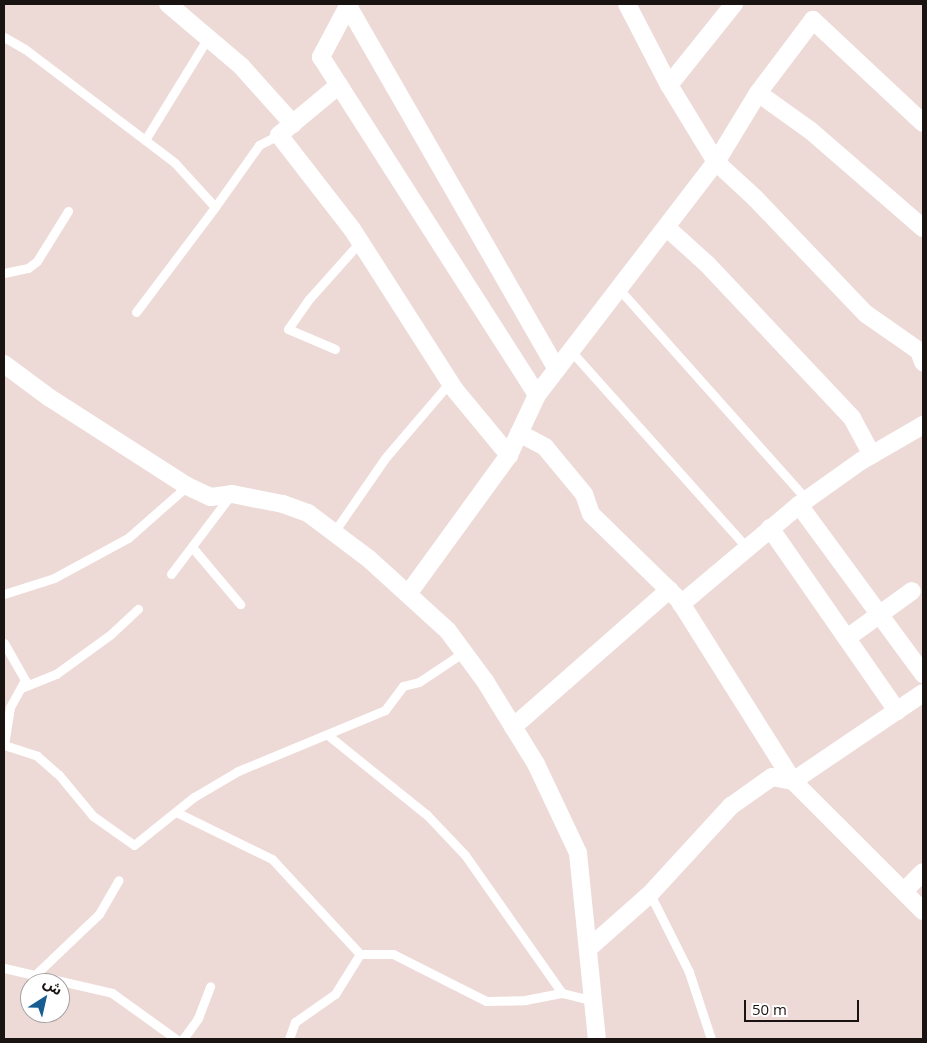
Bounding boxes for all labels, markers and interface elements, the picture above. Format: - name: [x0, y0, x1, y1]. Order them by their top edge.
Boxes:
- north arrow: [20, 973, 70, 1023]
- text: ش: [40, 973, 67, 999]
- scale bar: [747, 990, 862, 1022]
- text: 50 m: [752, 999, 787, 1019]

